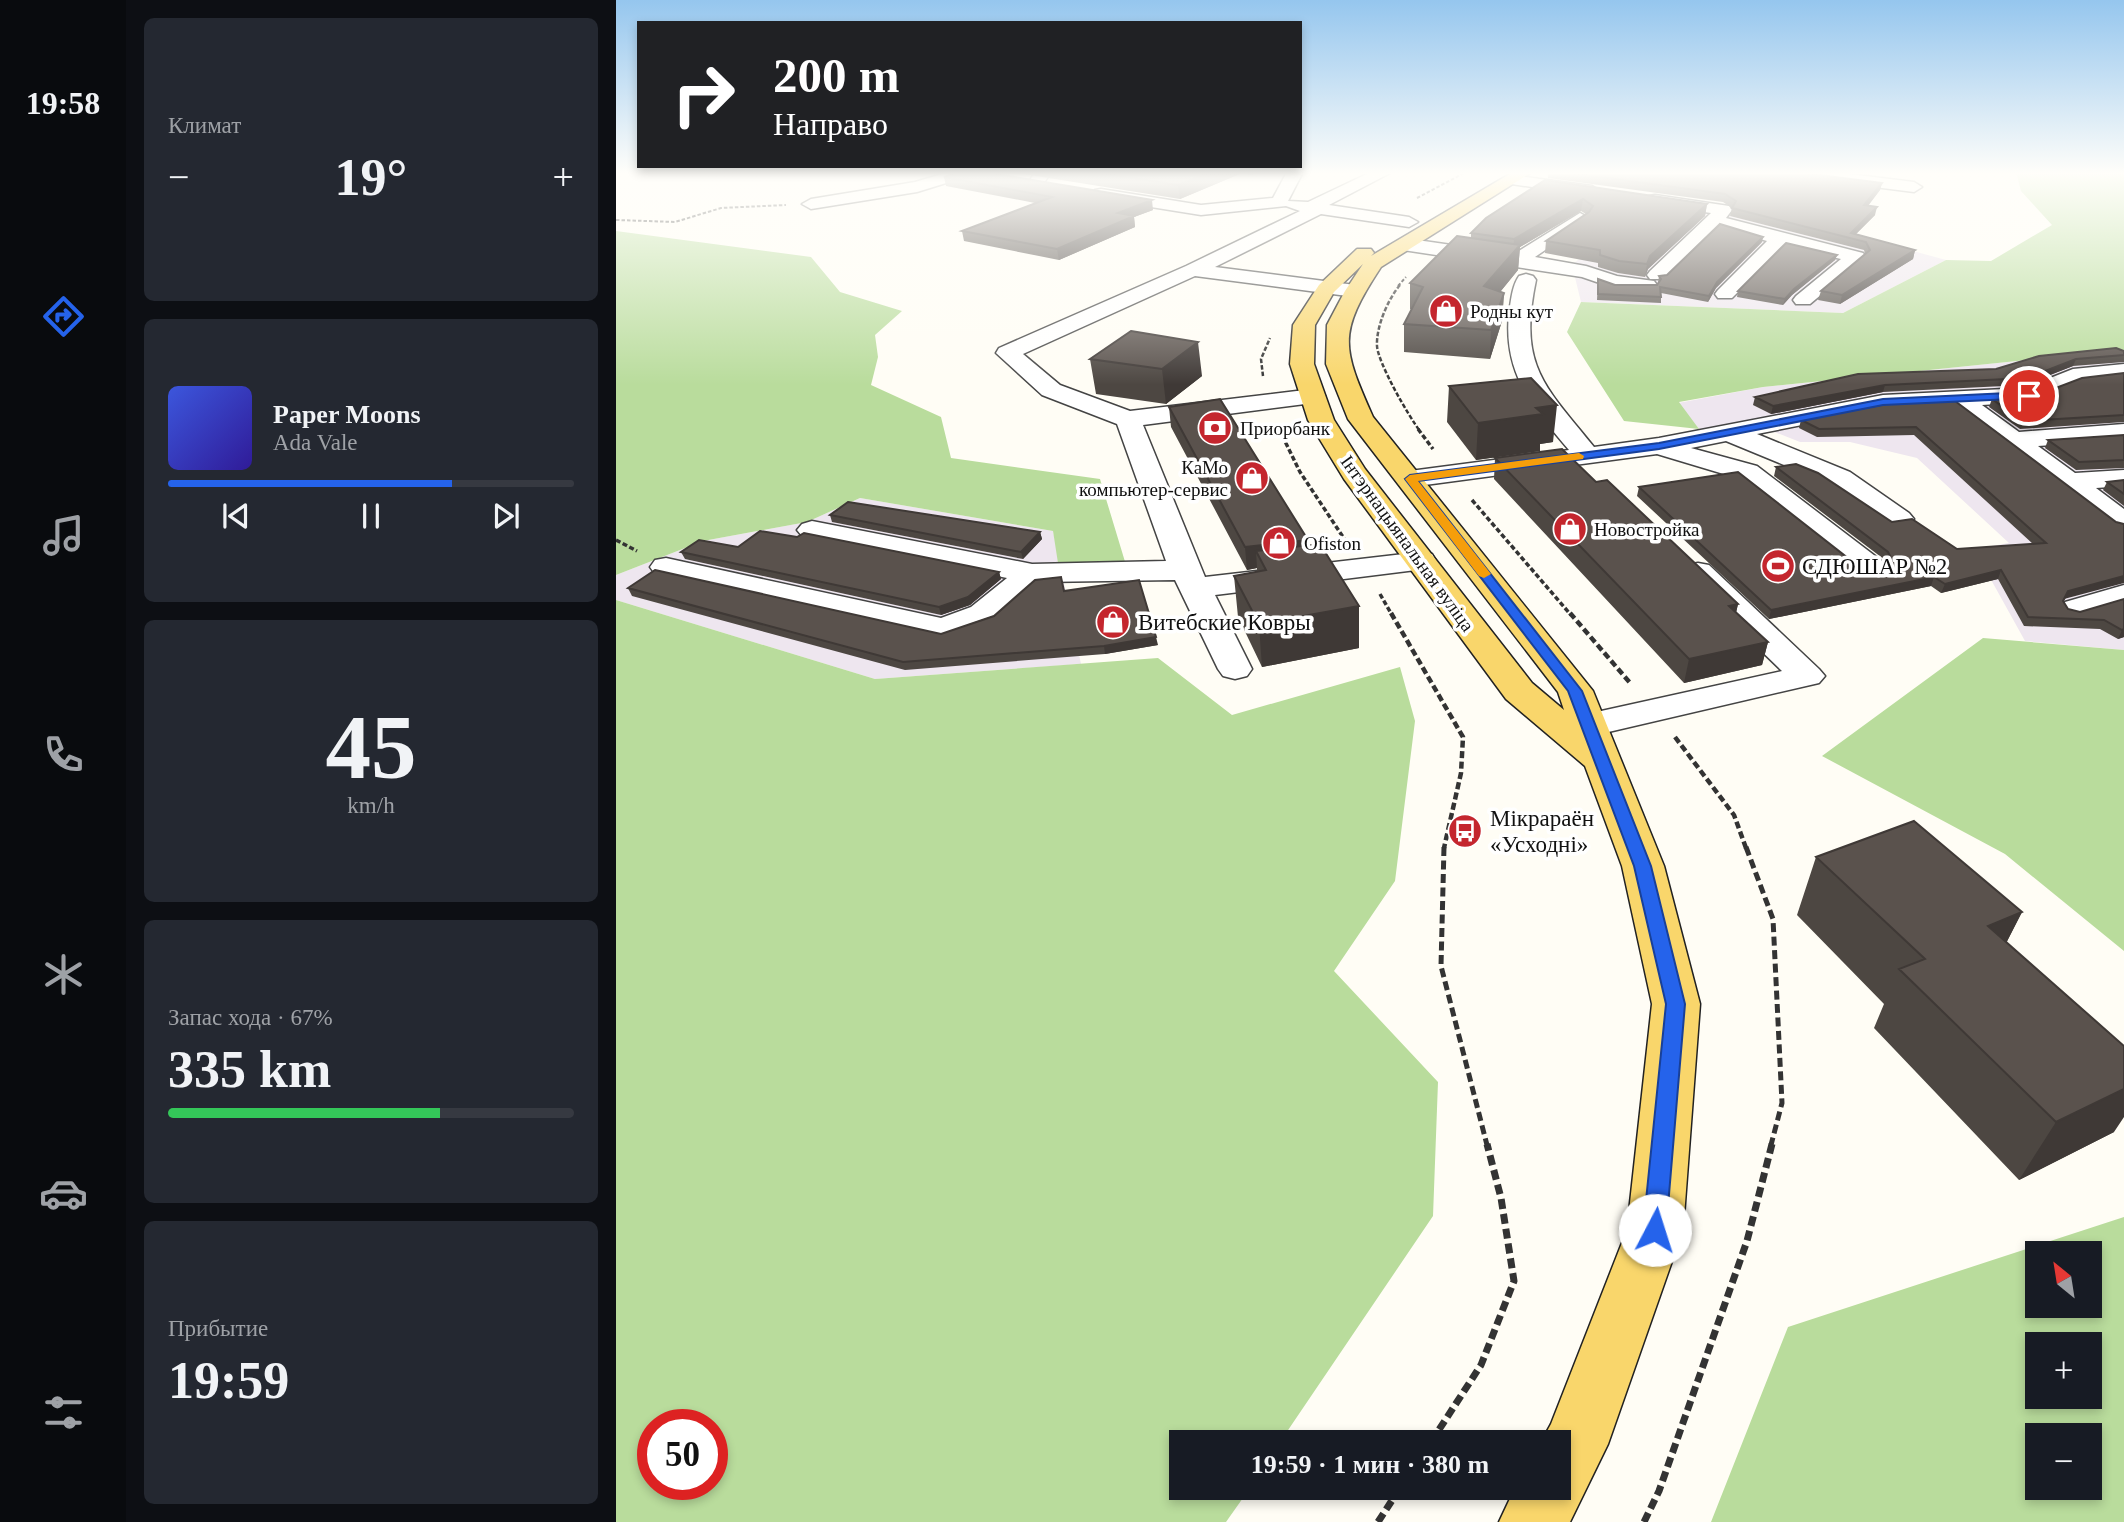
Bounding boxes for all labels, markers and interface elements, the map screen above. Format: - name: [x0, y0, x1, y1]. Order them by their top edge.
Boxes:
- text: 200 m: [773, 48, 900, 103]
- icon: right: [658, 49, 749, 140]
- text: 19:58: [26, 85, 100, 121]
- text: Направо: [773, 106, 888, 142]
- text: Климат: [168, 113, 241, 138]
- text: 19°: [335, 149, 407, 206]
- text: −: [168, 156, 189, 198]
- text: +: [553, 156, 574, 198]
- icon: directions: [39, 292, 88, 341]
- shop icon: Родны кут: [1427, 292, 1465, 330]
- place label: Родны кут: [1470, 301, 1554, 322]
- pin: [1999, 366, 2059, 426]
- icon: arrive: [2010, 377, 2048, 415]
- text: Paper Moons: [273, 400, 421, 429]
- bank icon: Приорбанк: [1196, 409, 1234, 447]
- place label: Приорбанк: [1240, 418, 1331, 439]
- text: Ada Vale: [273, 430, 358, 455]
- street label: Інтэрнацыянальная вуліца: [1337, 451, 1479, 636]
- place label: КаМо компьютер-сервис: [1079, 457, 1228, 500]
- shop icon: КаМо компьютер-сервис: [1233, 459, 1271, 497]
- icon: previous: [217, 497, 255, 535]
- icon: pause: [352, 497, 390, 535]
- icon: next: [487, 497, 525, 535]
- shop icon: Новостройка: [1551, 510, 1589, 548]
- icon: music: [39, 511, 88, 560]
- place label: Новостройка: [1594, 519, 1700, 540]
- shop icon: Ofiston: [1260, 524, 1298, 562]
- place label: Ofiston: [1304, 533, 1362, 554]
- sports icon: СДЮШАР №2: [1759, 547, 1797, 585]
- place label: СДЮШАР №2: [1802, 554, 1947, 579]
- shop icon: Витебские Ковры: [1094, 603, 1132, 641]
- place label: Витебские Ковры: [1138, 610, 1311, 635]
- text: 45: [326, 697, 417, 798]
- icon: phone: [39, 730, 88, 779]
- text: km/h: [347, 793, 395, 818]
- place label: Мікрараён «Усходні»: [1490, 806, 1594, 857]
- bus stop icon: Мікрараён «Усходні»: [1446, 812, 1484, 850]
- icon: climate: [39, 950, 88, 999]
- text: Запас хода · 67%: [168, 1005, 333, 1030]
- text: 335 km: [168, 1041, 331, 1098]
- icon: car: [39, 1169, 88, 1218]
- position arrow: [1618, 1193, 1692, 1267]
- north arrow: [2025, 1241, 2102, 1318]
- map controls: [2025, 1241, 2102, 1500]
- text: Прибытие: [168, 1316, 268, 1341]
- button: +: [2025, 1332, 2102, 1409]
- text: 19:59: [168, 1352, 289, 1409]
- icon: filters: [39, 1388, 88, 1437]
- speed limit sign: 50: [637, 1409, 728, 1500]
- button: −: [2025, 1423, 2102, 1500]
- text: 19:59 · 1 мин · 380 m: [1251, 1450, 1489, 1479]

